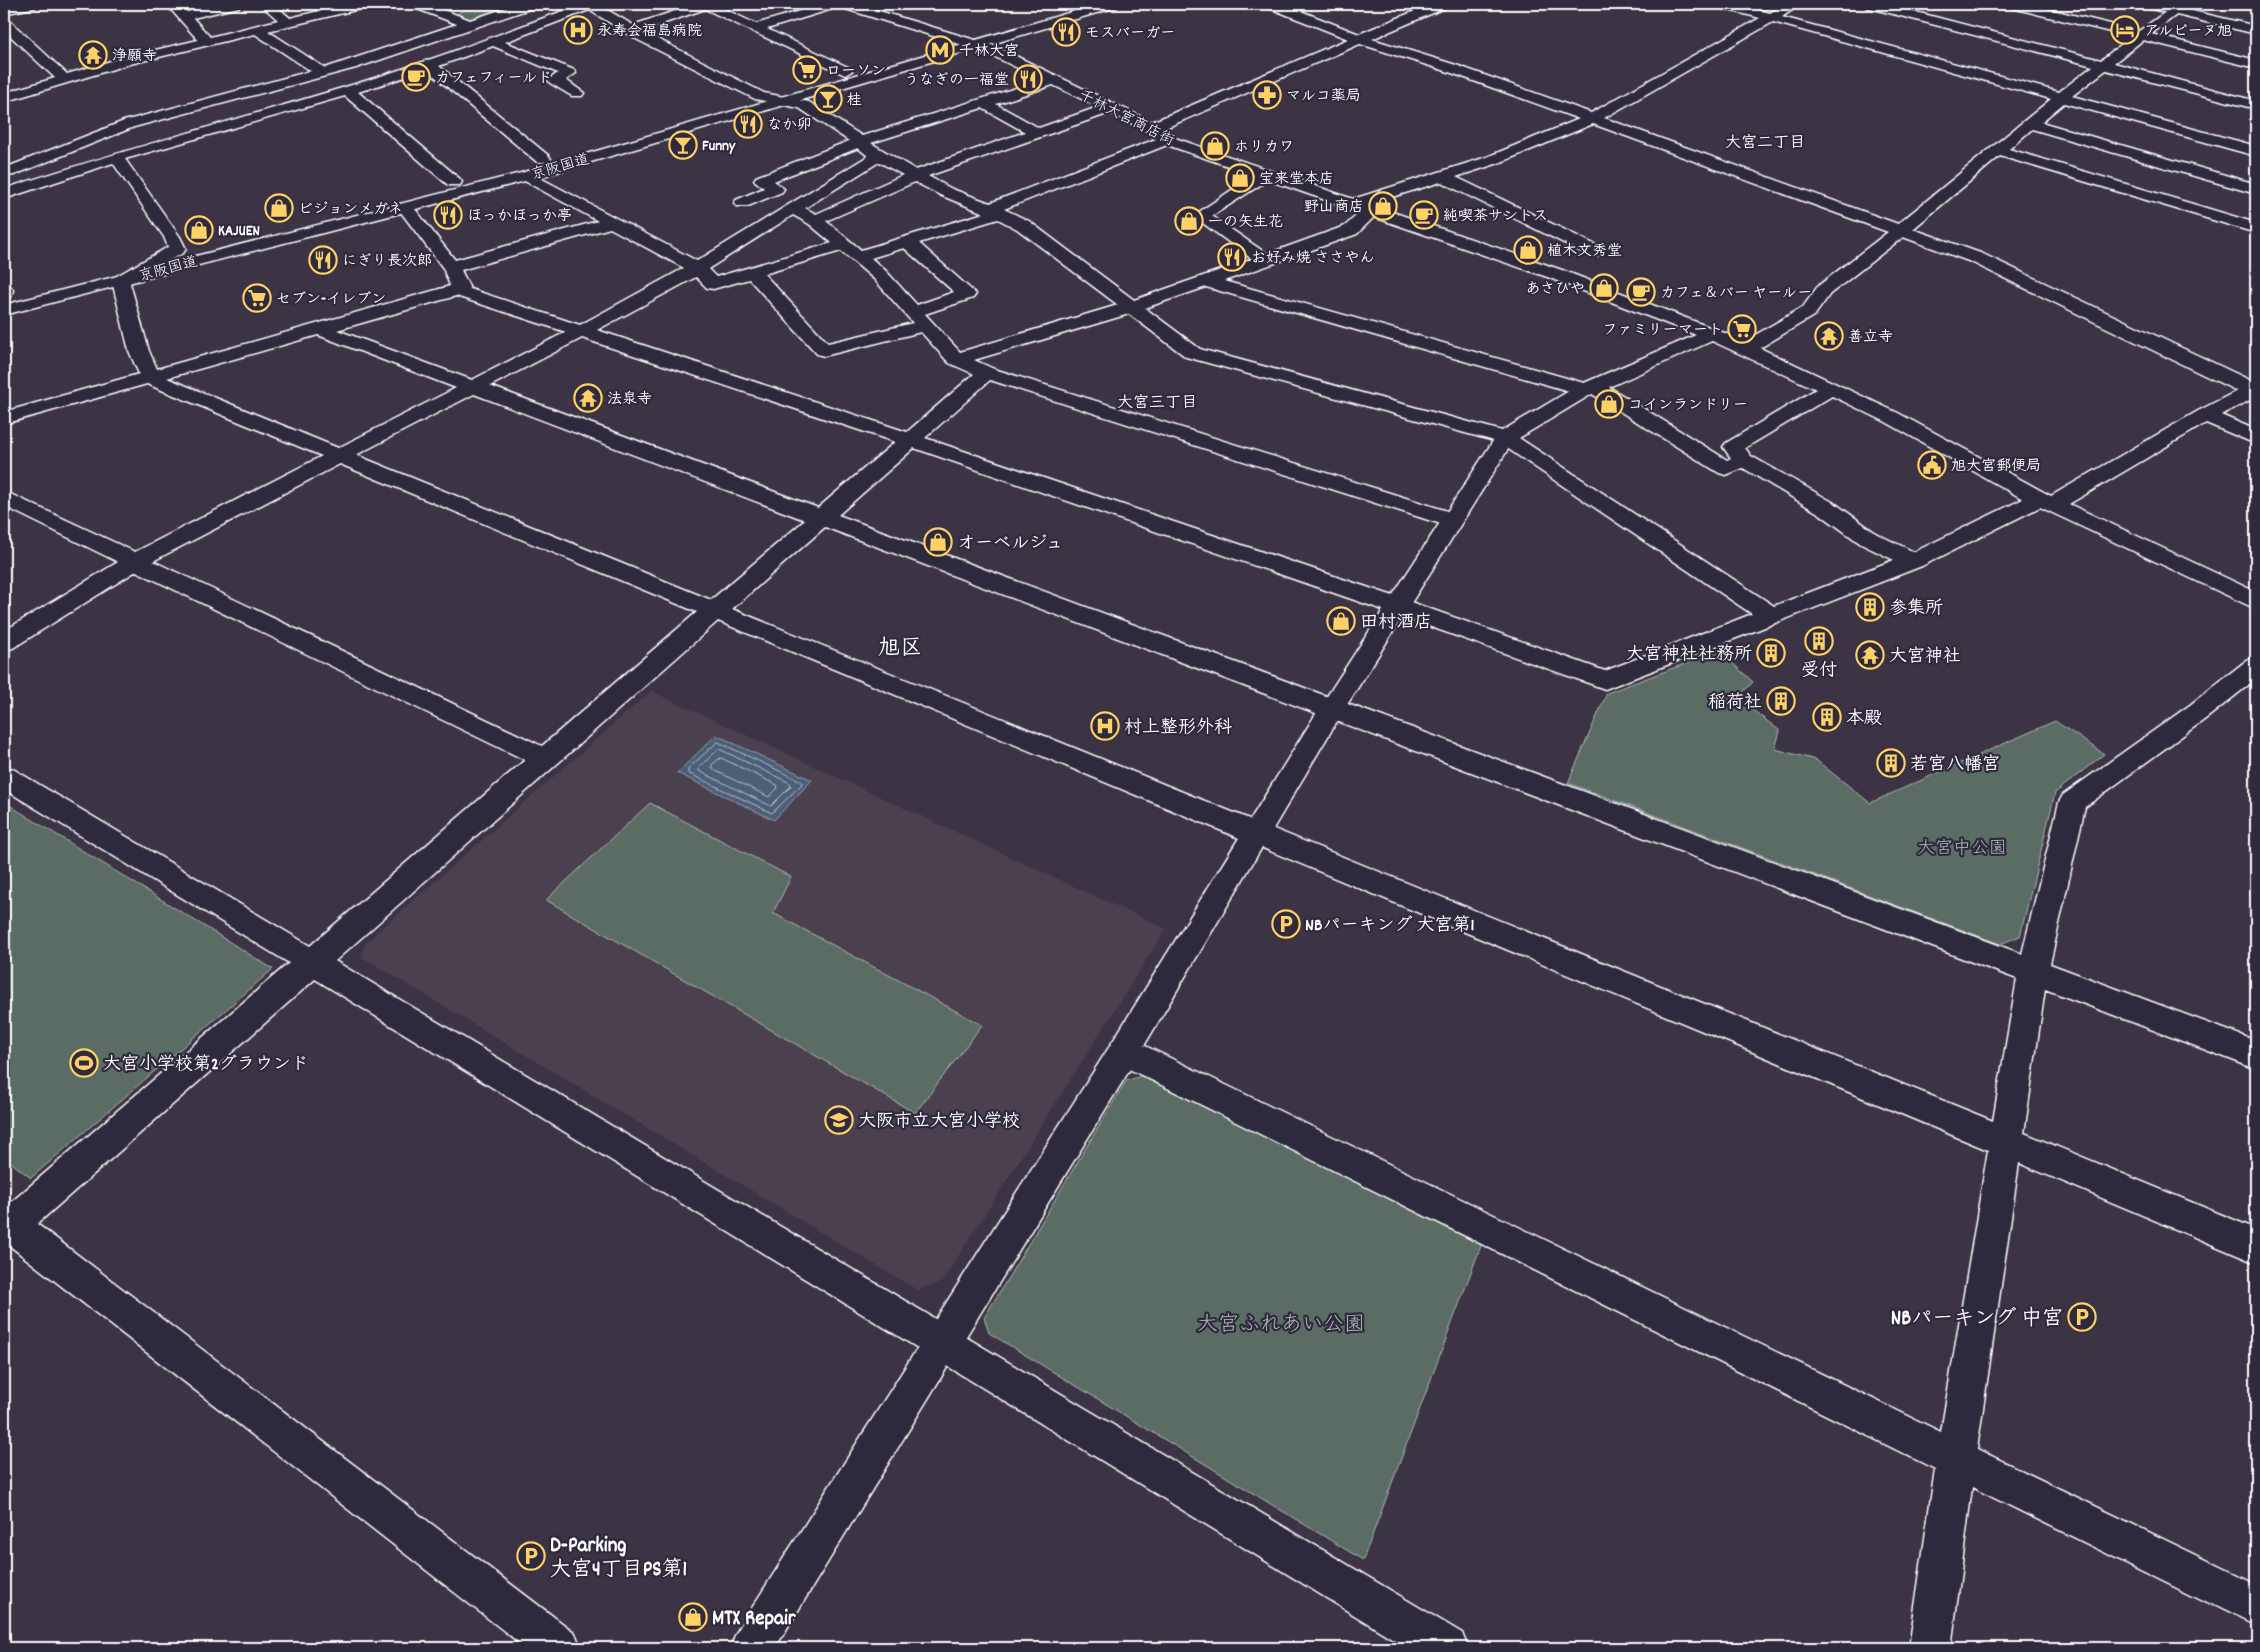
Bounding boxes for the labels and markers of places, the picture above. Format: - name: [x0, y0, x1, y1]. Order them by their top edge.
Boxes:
- hospital icon: 永寿会福島病院: [563, 15, 593, 45]
- hotel icon: アルピーヌ旭: [2110, 15, 2140, 45]
- restaurant icon: モスバーガー: [1051, 17, 1081, 47]
- place label: 永寿会福島病院: [597, 21, 702, 43]
- place label: アルピーヌ旭: [2144, 21, 2232, 43]
- place label: モスバーガー: [1085, 23, 1175, 45]
- metro station icon: 千林大宮: [925, 35, 955, 65]
- temple icon: 浄願寺: [78, 40, 108, 70]
- place label: 千林大宮: [959, 41, 1019, 63]
- place label: 浄願寺: [112, 46, 157, 68]
- supermarket icon: ローソン: [792, 55, 822, 85]
- place label: ローソン: [826, 61, 886, 83]
- cafe icon: カフェフィールド: [401, 62, 431, 92]
- restaurant icon: うなぎの一福堂: [1013, 64, 1043, 94]
- place label: カフェフィールド: [435, 68, 552, 90]
- place label: うなぎの一福堂: [904, 70, 1009, 92]
- pharmacy icon: マルコ薬局: [1252, 80, 1282, 110]
- bar icon: 桂: [813, 84, 843, 114]
- place label: マルコ薬局: [1286, 86, 1361, 108]
- place label: 桂: [847, 90, 862, 112]
- restaurant icon: なか卯: [733, 109, 763, 139]
- place label: なか卯: [767, 115, 812, 137]
- bar icon: Funny: [668, 130, 698, 160]
- shop icon: ホリカワ: [1200, 131, 1230, 161]
- place label: Funny: [702, 136, 736, 158]
- place label: ホリカワ: [1234, 137, 1294, 159]
- shop icon: 宝来堂本店: [1225, 163, 1255, 193]
- place label: 宝来堂本店: [1259, 169, 1334, 191]
- shop icon: 野山商店: [1368, 191, 1398, 221]
- shop icon: ビジョンメガネ: [264, 193, 294, 223]
- place label: 野山商店: [1304, 197, 1364, 219]
- place label: ビジョンメガネ: [298, 199, 403, 221]
- restaurant icon: ほっかほっか亭: [433, 200, 463, 230]
- cafe icon: 純喫茶サントス: [1409, 200, 1439, 230]
- place label: ほっかほっか亭: [467, 206, 572, 228]
- shop icon: 一の矢生花: [1174, 206, 1204, 236]
- place label: 純喫茶サントス: [1443, 206, 1548, 228]
- place label: 一の矢生花: [1208, 212, 1283, 234]
- shop icon: KAJUEN: [184, 215, 214, 245]
- place label: KAJUEN: [218, 221, 260, 243]
- shop icon: 植木文秀堂: [1513, 235, 1543, 265]
- place label: 植木文秀堂: [1547, 241, 1622, 263]
- restaurant icon: お好み焼 ささやん: [1217, 242, 1247, 272]
- restaurant icon: にぎり長次郎: [308, 245, 338, 275]
- place label: お好み焼 ささやん: [1251, 248, 1374, 270]
- place label: にぎり長次郎: [342, 251, 432, 273]
- shop icon: あさひや: [1589, 273, 1619, 303]
- cafe icon: カフェ＆バー ヤールー: [1626, 277, 1656, 307]
- place label: あさひや: [1525, 279, 1585, 301]
- supermarket icon: セブン-イレブン: [242, 283, 272, 313]
- place label: カフェ＆バー ヤールー: [1660, 283, 1812, 305]
- place label: セブン-イレブン: [276, 289, 386, 311]
- supermarket icon: ファミリーマート: [1727, 314, 1757, 344]
- place label: ファミリーマート: [1602, 320, 1723, 342]
- temple icon: 善立寺: [1814, 321, 1844, 351]
- place label: 善立寺: [1848, 327, 1893, 349]
- temple icon: 法泉寺: [573, 383, 603, 413]
- place label: 法泉寺: [607, 389, 652, 411]
- shop icon: コインランドリー: [1594, 389, 1624, 419]
- place label: コインランドリー: [1628, 395, 1748, 417]
- public building icon: 旭大宮郵便局: [1917, 450, 1947, 480]
- place label: 旭大宮郵便局: [1951, 456, 2041, 478]
- shop icon: オーベルジュ: [923, 527, 953, 557]
- place label: オーベルジュ: [957, 532, 1064, 557]
- building icon: 参集所: [1855, 592, 1885, 622]
- place label: 参集所: [1889, 597, 1943, 622]
- shop icon: 田村酒店: [1326, 606, 1356, 636]
- place label: 田村酒店: [1360, 611, 1432, 636]
- building icon: 受付: [1804, 626, 1834, 656]
- building icon: 大宮神社社務所: [1756, 638, 1786, 668]
- temple icon: 大宮神社: [1855, 640, 1885, 670]
- place label: 大宮神社社務所: [1626, 643, 1752, 668]
- place label: 大宮神社: [1889, 645, 1961, 670]
- place label: 受付: [1801, 659, 1837, 684]
- building icon: 稲荷社: [1766, 686, 1796, 716]
- place label: 稲荷社: [1708, 691, 1762, 716]
- building icon: 本殿: [1812, 702, 1842, 732]
- place label: 本殿: [1846, 707, 1882, 732]
- hospital icon: 村上整形外科: [1090, 711, 1120, 741]
- place label: 村上整形外科: [1124, 716, 1232, 741]
- building icon: 若宮八幡宮: [1876, 748, 1906, 778]
- place label: 若宮八幡宮: [1910, 753, 2000, 778]
- parking icon: NBパーキング 大宮第1: [1271, 909, 1301, 939]
- place label: NBパーキング 大宮第1: [1305, 914, 1475, 939]
- sports icon: 大宮小学校第2グラウンド: [69, 1048, 99, 1078]
- place label: 大宮小学校第2グラウンド: [103, 1053, 309, 1078]
- school or university icon: 大阪市立大宮小学校: [824, 1105, 854, 1135]
- place label: 大阪市立大宮小学校: [858, 1110, 1020, 1135]
- parking icon: NBパーキング 中宮: [2067, 1302, 2097, 1332]
- place label: NBパーキング 中宮: [1891, 1305, 2063, 1335]
- place label: D-Parking 大宮4丁目PS第1: [550, 1532, 687, 1586]
- parking icon: D-Parking 大宮4丁目PS第1: [516, 1541, 546, 1571]
- shop icon: MTX Repair: [678, 1602, 708, 1632]
- place label: MTX Repair: [712, 1605, 797, 1635]

